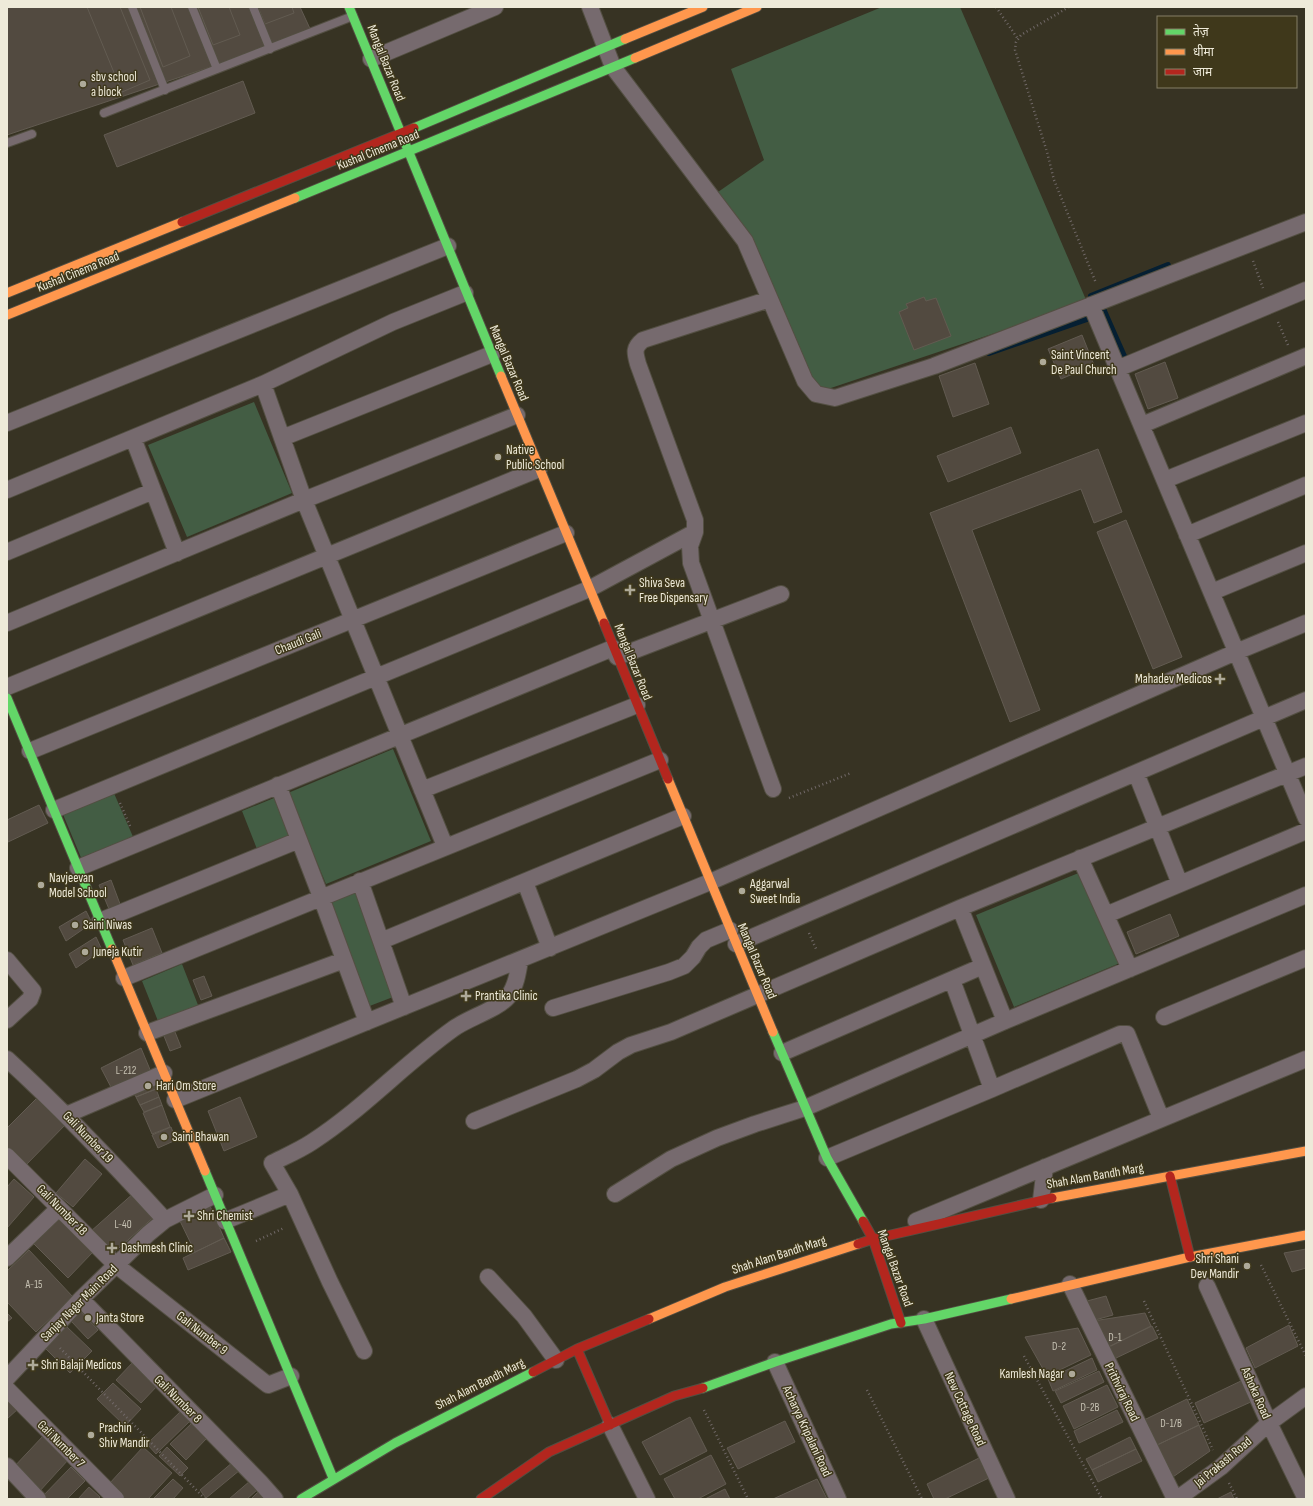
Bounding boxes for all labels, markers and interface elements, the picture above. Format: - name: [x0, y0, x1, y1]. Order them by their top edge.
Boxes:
- legend: [1157, 16, 1297, 88]
- street label: Mangal Bazar Road: [363, 23, 409, 103]
- text: तेज़: [1193, 24, 1210, 40]
- text: धीमा: [1193, 44, 1215, 60]
- text: जाम: [1193, 65, 1213, 80]
- place label: sbv school a block: [91, 69, 137, 100]
- marker: sbv school a block: [78, 79, 88, 89]
- street label: Kushal Cinema Road: [334, 126, 422, 174]
- street label: Kushal Cinema Road: [34, 248, 122, 296]
- street label: Mangal Bazar Road: [486, 323, 532, 403]
- place label: Saint Vincent De Paul Church: [1051, 347, 1117, 378]
- marker: Saint Vincent De Paul Church: [1038, 357, 1048, 367]
- place label: Native Public School: [506, 442, 564, 473]
- marker: Native Public School: [493, 452, 503, 462]
- place label: Shiva Seva Free Dispensary: [639, 575, 708, 606]
- marker: Shiva Seva Free Dispensary: [624, 584, 636, 596]
- street label: Mangal Bazar Road: [610, 622, 656, 702]
- street label: Chaudi Gali: [272, 625, 324, 659]
- place label: Mahadev Medicos: [1135, 671, 1212, 687]
- marker: Mahadev Medicos: [1215, 674, 1225, 684]
- place label: Navjeevan Model School: [49, 870, 107, 901]
- place label: Aggarwal Sweet India: [749, 876, 800, 907]
- marker: Navjeevan Model School: [36, 880, 46, 890]
- marker: Aggarwal Sweet India: [737, 886, 747, 896]
- place label: Saini Niwas: [83, 917, 132, 933]
- marker: Saini Niwas: [70, 920, 80, 930]
- street label: Mangal Bazar Road: [734, 921, 780, 1001]
- place label: Juneja Kutir: [92, 944, 143, 960]
- marker: Juneja Kutir: [80, 947, 90, 957]
- place label: Prantika Clinic: [475, 988, 538, 1004]
- marker: Prantika Clinic: [460, 990, 472, 1002]
- house number: L-212: [116, 1064, 137, 1077]
- place label: Hari Om Store: [156, 1078, 216, 1094]
- marker: Hari Om Store: [143, 1081, 153, 1091]
- street label: Gali Number 19: [59, 1108, 117, 1166]
- place label: Saini Bhawan: [172, 1129, 229, 1145]
- marker: Saini Bhawan: [159, 1132, 169, 1142]
- street label: Shah Alam Bandh Marg: [1045, 1160, 1145, 1192]
- street label: Gali Number 18: [33, 1181, 91, 1239]
- place label: Shri Chemist: [197, 1208, 253, 1224]
- marker: Shri Chemist: [184, 1211, 194, 1221]
- house number: L-40: [114, 1218, 132, 1231]
- street label: Mangal Bazar Road: [874, 1227, 916, 1309]
- street label: Shah Alam Bandh Marg: [730, 1232, 828, 1278]
- place label: Dashmesh Clinic: [121, 1240, 193, 1256]
- marker: Dashmesh Clinic: [106, 1242, 118, 1254]
- place label: Shri Shani Dev Mandir: [1191, 1251, 1239, 1282]
- street label: Sanjay Nagar Main Road: [37, 1261, 121, 1345]
- marker: Shri Shani Dev Mandir: [1242, 1261, 1252, 1271]
- house number: A-15: [25, 1278, 42, 1291]
- street label: Gali Number 9: [173, 1308, 231, 1358]
- place label: Janta Store: [95, 1310, 144, 1326]
- marker: Janta Store: [83, 1313, 93, 1323]
- house number: D-1: [1108, 1331, 1122, 1344]
- house number: D-2: [1052, 1340, 1066, 1353]
- street label: Shah Alam Bandh Marg: [433, 1355, 527, 1413]
- place label: Shri Balaji Medicos: [41, 1357, 122, 1373]
- marker: Shri Balaji Medicos: [28, 1360, 38, 1370]
- street label: Prithviraj Road: [1101, 1360, 1143, 1424]
- street label: Ashoka Road: [1237, 1364, 1274, 1421]
- place label: Kamlesh Nagar: [1000, 1366, 1064, 1382]
- marker: Kamlesh Nagar: [1067, 1369, 1077, 1379]
- street label: New Cottage Road: [941, 1370, 989, 1448]
- street label: Gali Number 8: [151, 1372, 205, 1426]
- street label: Acharya Kripalani Road: [778, 1382, 835, 1479]
- house number: D-2B: [1081, 1401, 1100, 1414]
- street label: Gali Number 7: [34, 1417, 89, 1472]
- house number: D-1/B: [1160, 1417, 1182, 1430]
- place label: Prachin Shiv Mandir: [99, 1420, 150, 1451]
- marker: Prachin Shiv Mandir: [86, 1430, 96, 1440]
- street label: Jai Prakash Road: [1190, 1433, 1255, 1491]

